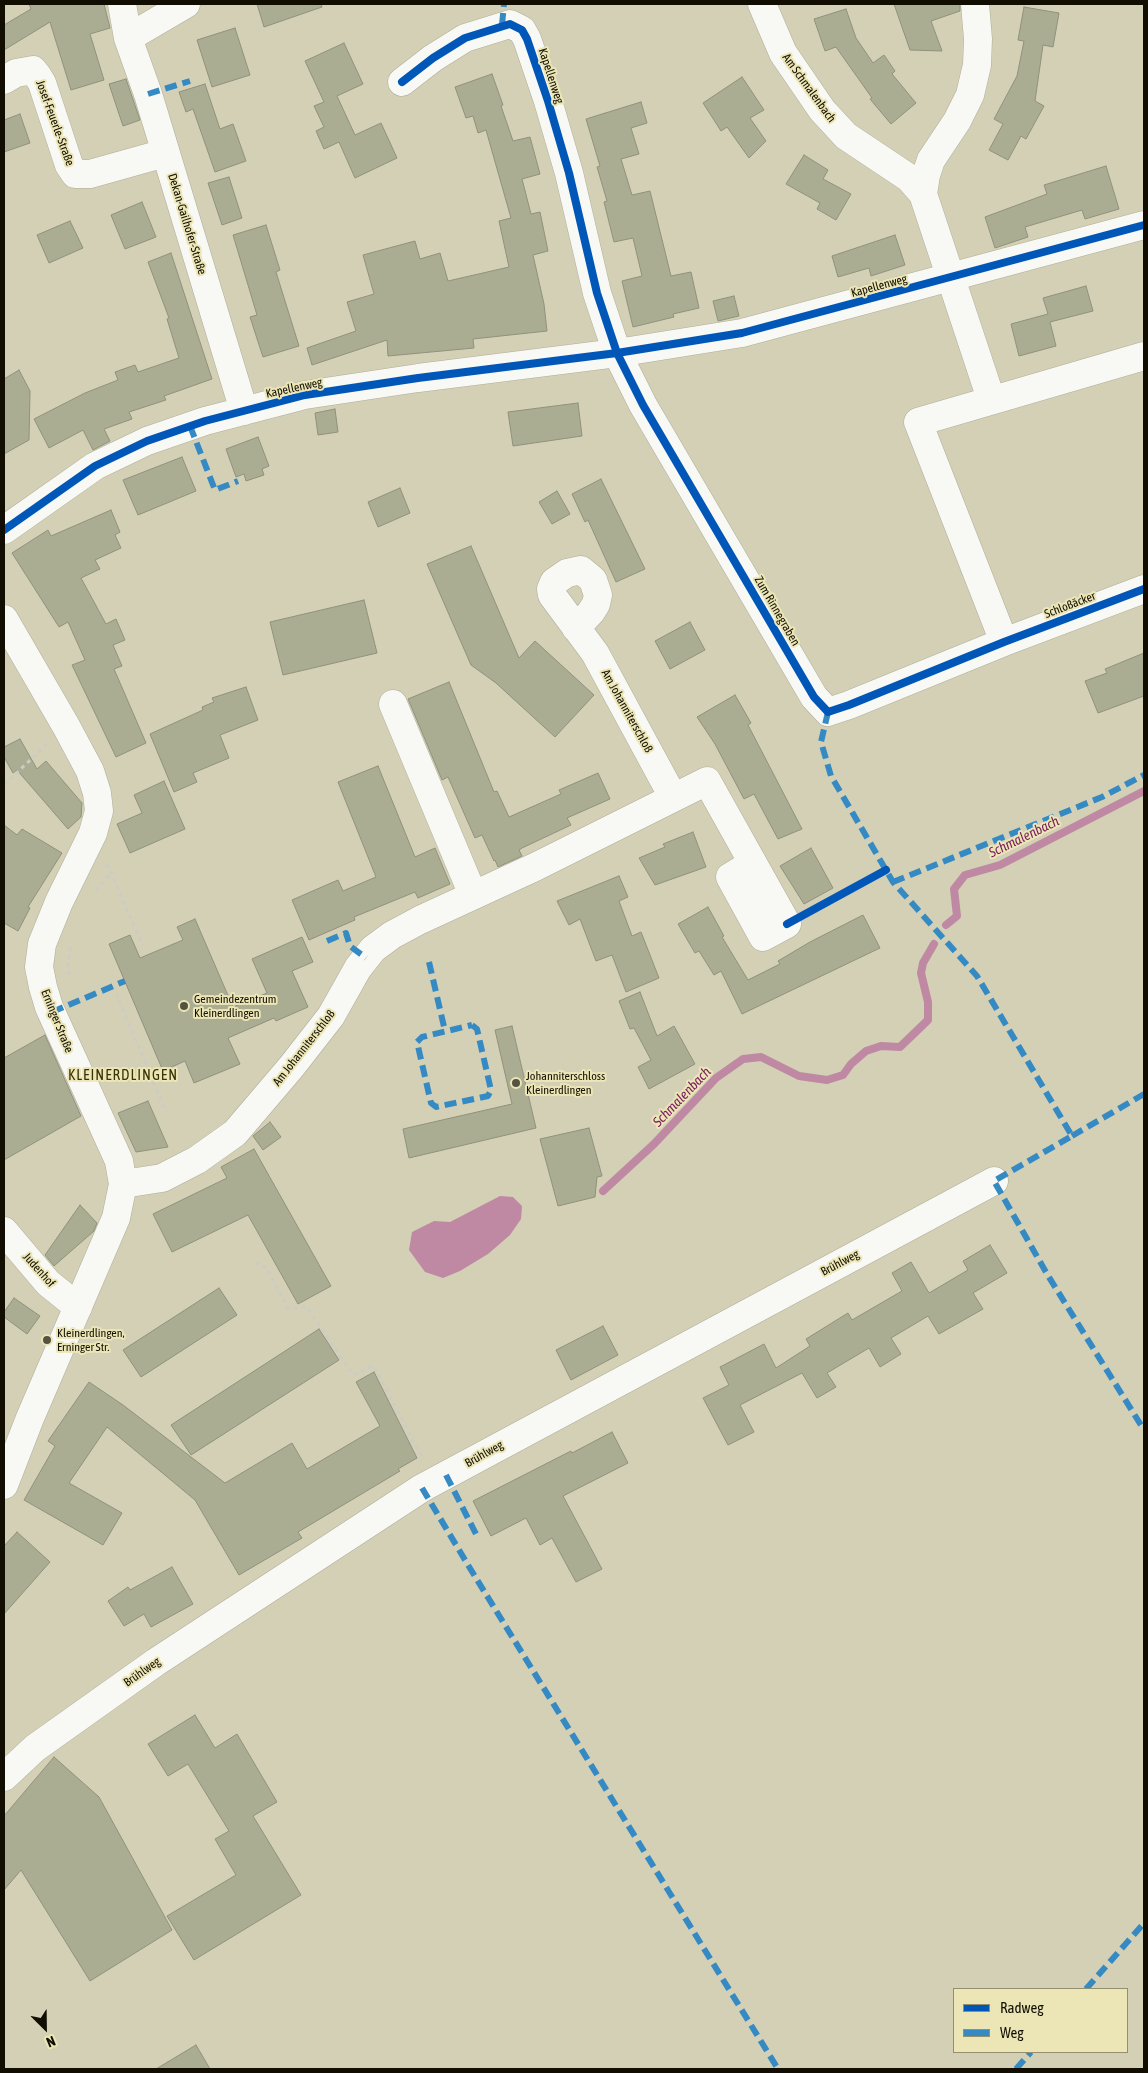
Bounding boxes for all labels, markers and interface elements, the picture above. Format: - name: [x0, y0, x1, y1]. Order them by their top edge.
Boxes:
- street label: Kapellenweg: [535, 46, 567, 106]
- street label: Am Schmalenbach: [779, 51, 839, 125]
- street label: Josef-Feuerle-Straße: [33, 78, 77, 168]
- street label: Dekan-Gailhofer-Straße: [165, 172, 209, 276]
- street label: Kapellenweg: [849, 272, 909, 300]
- street label: Kapellenweg: [264, 375, 324, 401]
- street label: Zum Rinnegraben: [751, 573, 803, 649]
- street label: Schloßäcker: [1042, 589, 1098, 621]
- street label: Am Johanniterschloß: [598, 667, 656, 755]
- water label: Schmalenbach: [986, 813, 1062, 861]
- street label: Erninger Straße: [38, 987, 76, 1055]
- place label: Gemeindezentrum Kleinerdlingen: [194, 992, 277, 1020]
- marker: Gemeindezentrum Kleinerdlingen: [178, 1000, 190, 1012]
- street label: Am Johanniterschloß: [270, 1007, 338, 1089]
- water label: Schmalenbach: [649, 1064, 715, 1130]
- district label: KLEINERDLINGEN: [66, 1066, 180, 1084]
- place label: Johanniterschloss Kleinerdlingen: [526, 1069, 605, 1097]
- marker: Johanniterschloss Kleinerdlingen: [510, 1077, 522, 1089]
- street label: Brühlweg: [818, 1247, 862, 1279]
- street label: Judenhof: [20, 1250, 58, 1290]
- place label: Kleinerdlingen, Erninger Str.: [57, 1326, 125, 1354]
- marker: Kleinerdlingen, Erninger Str.: [41, 1334, 53, 1346]
- street label: Brühlweg: [462, 1438, 506, 1470]
- street label: Brühlweg: [121, 1654, 163, 1690]
- legend: [953, 1988, 1128, 2053]
- text: Radweg: [1000, 1999, 1044, 2016]
- north arrow: [20, 2003, 70, 2053]
- text: Weg: [1000, 2024, 1024, 2041]
- text: N: [44, 2033, 58, 2051]

